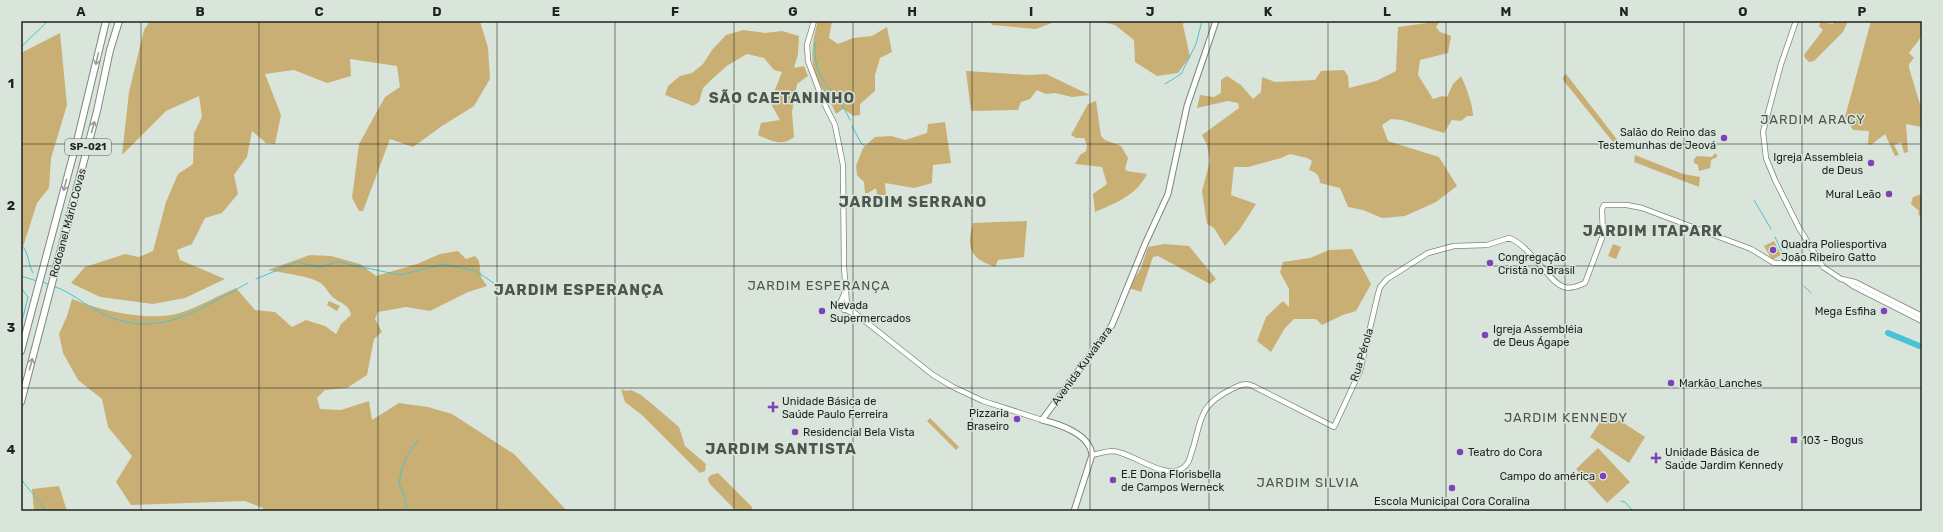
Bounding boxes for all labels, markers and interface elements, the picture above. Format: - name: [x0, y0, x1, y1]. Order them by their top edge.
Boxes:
- text: A: [76, 4, 86, 19]
- text: B: [195, 4, 205, 19]
- text: C: [314, 4, 324, 19]
- text: D: [432, 4, 442, 19]
- text: E: [552, 4, 560, 19]
- text: F: [671, 4, 679, 19]
- text: G: [788, 4, 798, 19]
- text: H: [907, 4, 917, 19]
- text: I: [1029, 4, 1033, 19]
- text: J: [1146, 4, 1154, 19]
- text: K: [1264, 4, 1273, 19]
- text: L: [1383, 4, 1391, 19]
- text: M: [1501, 4, 1511, 19]
- text: N: [1619, 4, 1629, 19]
- text: O: [1738, 4, 1748, 19]
- text: P: [1858, 4, 1867, 19]
- one-way arrow: [92, 52, 100, 65]
- text: 1: [8, 76, 14, 91]
- district label: SÃO CAETANINHO: [709, 89, 855, 107]
- district label: JARDIM ARACY: [1760, 112, 1866, 127]
- one-way arrow: [90, 121, 97, 134]
- place label: Salão do Reino das Testemunhas de Jeová: [1598, 126, 1716, 152]
- marker: Salão do Reino das Testemunhas de Jeová: [1719, 133, 1729, 143]
- road number: SP-021: [65, 139, 111, 155]
- place label: Igreja Assembleia de Deus: [1773, 151, 1863, 177]
- marker: Igreja Assembleia de Deus: [1866, 158, 1876, 168]
- street label: Rodoanel Mário Covas: [47, 167, 89, 279]
- one-way arrow: [61, 178, 68, 191]
- place label: Mural Leão: [1825, 188, 1881, 201]
- marker: Mural Leão: [1884, 189, 1894, 199]
- district label: JARDIM SERRANO: [839, 193, 987, 211]
- text: 2: [7, 198, 15, 213]
- district label: JARDIM ITAPARK: [1583, 222, 1723, 240]
- place label: Quadra Poliesportiva João Ribeiro Gatto: [1781, 238, 1887, 264]
- marker: Quadra Poliesportiva João Ribeiro Gatto: [1768, 245, 1778, 255]
- place label: Congregação Cristã no Brasil: [1498, 251, 1575, 277]
- marker: Congregação Cristã no Brasil: [1485, 258, 1495, 268]
- district label: JARDIM ESPERANÇA: [747, 278, 891, 293]
- district label: JARDIM ESPERANÇA: [494, 281, 664, 299]
- place label: Nevada Supermercados: [830, 299, 911, 325]
- place label: Mega Esfiha: [1815, 305, 1876, 318]
- marker: Nevada Supermercados: [817, 306, 827, 316]
- marker: Mega Esfiha: [1879, 306, 1889, 316]
- text: 3: [7, 320, 16, 335]
- place label: Igreja Assembléia de Deus Ágape: [1493, 323, 1583, 349]
- street label: Avenida Kuwahara: [1049, 324, 1115, 408]
- street label: Rua Pérola: [1348, 327, 1376, 383]
- marker: Igreja Assembléia de Deus Ágape: [1480, 330, 1490, 340]
- one-way arrow: [28, 358, 36, 371]
- place label: Markão Lanches: [1679, 377, 1762, 390]
- marker: Markão Lanches: [1666, 378, 1676, 388]
- place label: Unidade Básica de Saúde Paulo Ferreira: [782, 395, 888, 421]
- marker: Unidade Básica de Saúde Paulo Ferreira: [767, 401, 779, 413]
- place label: Pizzaria Braseiro: [967, 407, 1009, 433]
- district label: JARDIM KENNEDY: [1504, 410, 1628, 425]
- marker: Pizzaria Braseiro: [1012, 414, 1022, 424]
- place label: Residencial Bela Vista: [803, 426, 915, 439]
- marker: Residencial Bela Vista: [790, 427, 800, 437]
- place label: 103 - Bogus: [1802, 434, 1864, 447]
- marker: 103 - Bogus: [1789, 435, 1799, 445]
- district label: JARDIM SANTISTA: [705, 440, 857, 458]
- text: 4: [7, 442, 16, 457]
- place label: Teatro do Cora: [1468, 446, 1542, 459]
- place label: Unidade Básica de Saúde Jardim Kennedy: [1665, 446, 1783, 472]
- marker: Teatro do Cora: [1455, 447, 1465, 457]
- marker: Unidade Básica de Saúde Jardim Kennedy: [1650, 452, 1662, 464]
- place label: E.E Dona Florisbella de Campos Werneck: [1121, 468, 1224, 494]
- place label: Campo do américa: [1500, 470, 1595, 483]
- marker: Campo do américa: [1598, 471, 1608, 481]
- marker: E.E Dona Florisbella de Campos Werneck: [1108, 475, 1118, 485]
- district label: JARDIM SILVIA: [1257, 475, 1359, 490]
- marker: Escola Municipal Cora Coralina: [1447, 483, 1457, 493]
- place label: Escola Municipal Cora Coralina: [1374, 495, 1530, 508]

